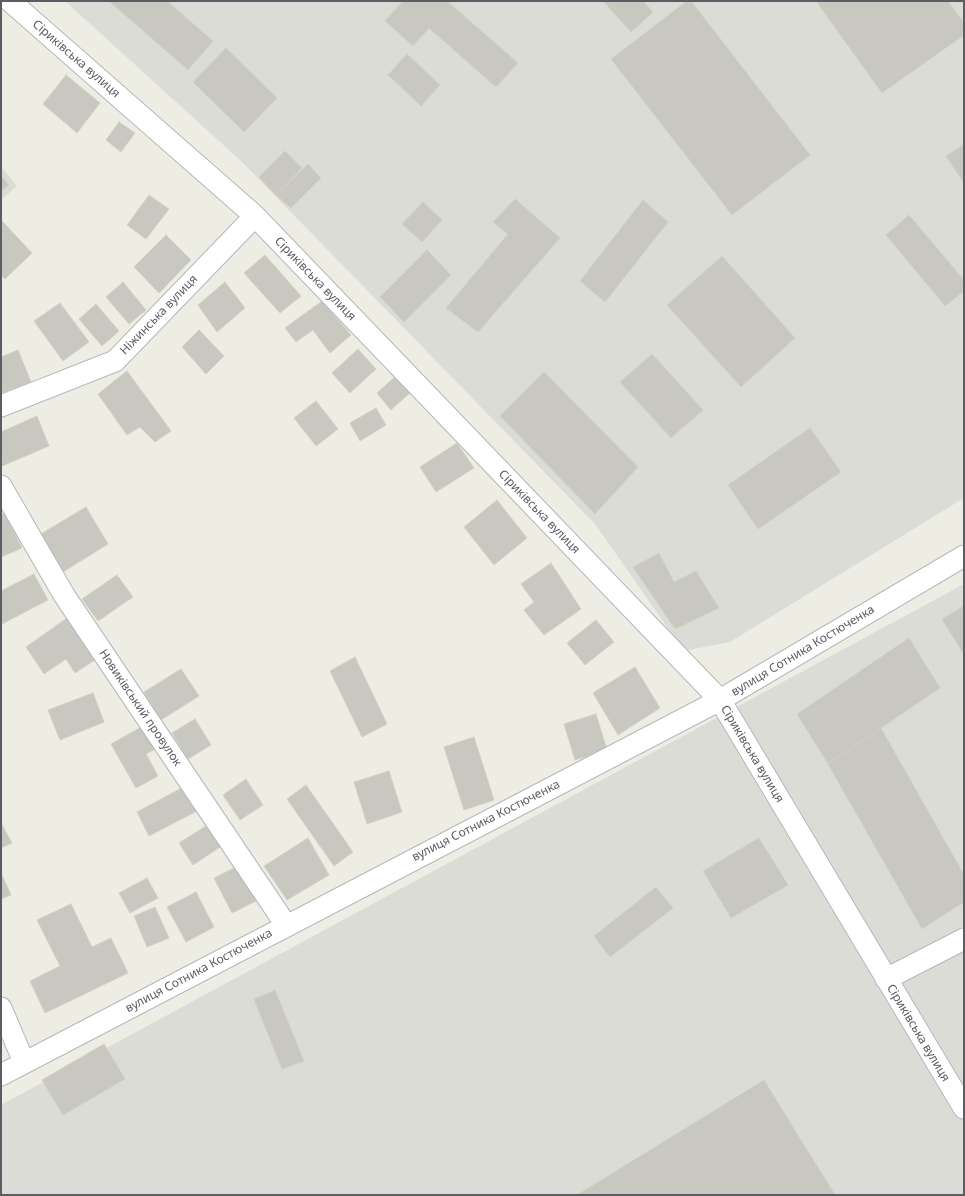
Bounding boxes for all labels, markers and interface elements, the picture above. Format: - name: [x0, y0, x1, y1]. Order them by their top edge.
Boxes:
- street label: Сіриківська вулиця: [29, 17, 123, 101]
- street label: Сіриківська вулиця: [271, 234, 359, 324]
- street label: Ніжинська вулиця: [117, 272, 201, 358]
- street label: Сіриківська вулиця: [495, 467, 583, 557]
- street label: вулиця Сотника Костюченка: [729, 603, 877, 699]
- street label: Новиківський провулок: [96, 647, 184, 769]
- street label: Сіриківська вулиця: [717, 703, 787, 805]
- street label: вулиця Сотника Костюченка: [410, 777, 562, 865]
- street label: вулиця Сотника Костюченка: [123, 926, 275, 1016]
- street label: Сіриківська вулиця: [883, 982, 953, 1084]

